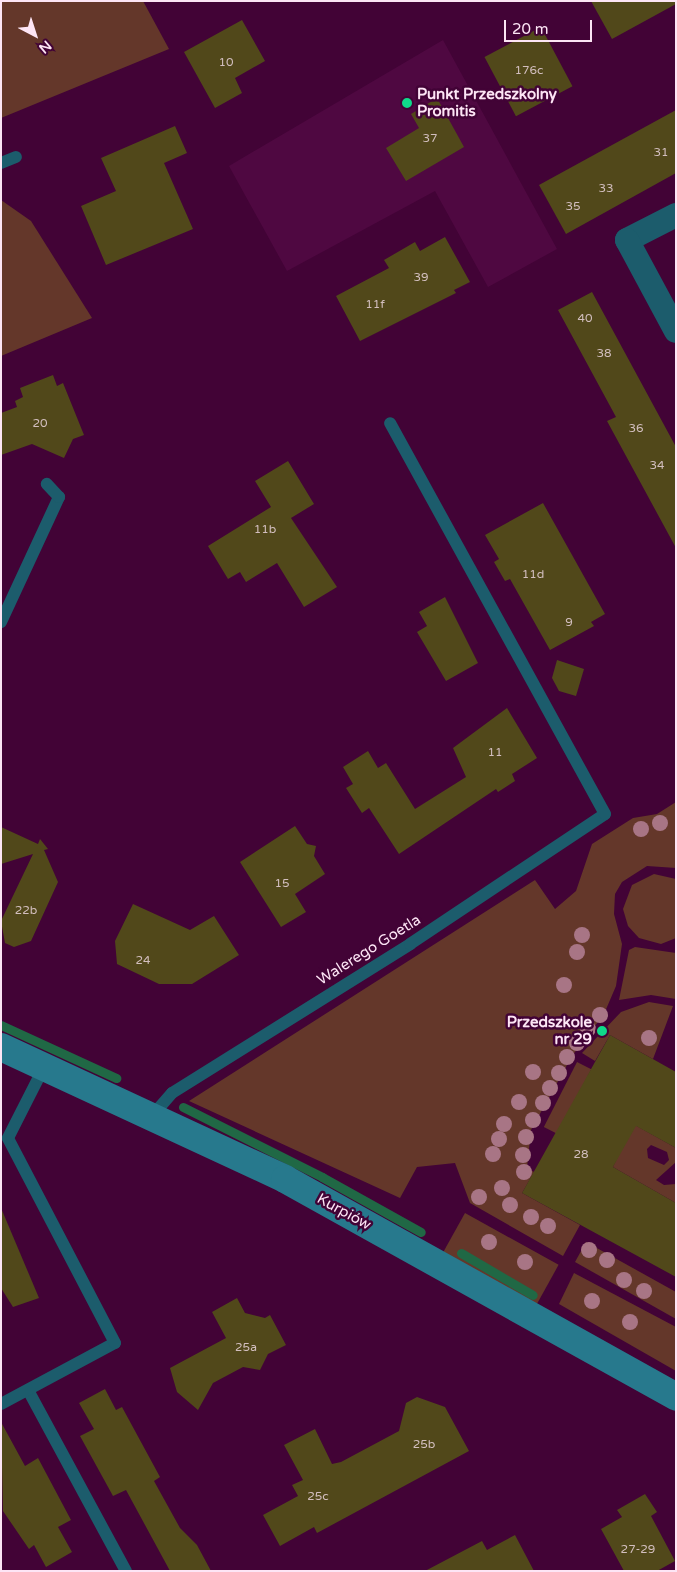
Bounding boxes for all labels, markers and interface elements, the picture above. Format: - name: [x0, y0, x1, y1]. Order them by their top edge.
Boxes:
- north arrow: [10, 10, 60, 60]
- scale bar: [507, 10, 594, 42]
- text: 20 m: [512, 20, 549, 38]
- text: N: [35, 37, 55, 57]
- house number: 10: [218, 56, 234, 70]
- house number: 176c: [514, 64, 544, 78]
- place label: Punkt Przedszkolny Promitis: [417, 85, 557, 120]
- marker: Punkt Przedszkolny Promitis: [401, 97, 413, 109]
- house number: 37: [422, 132, 438, 146]
- house number: 31: [653, 146, 669, 160]
- house number: 33: [598, 182, 614, 196]
- house number: 35: [565, 200, 581, 214]
- house number: 39: [413, 271, 429, 285]
- house number: 11f: [365, 298, 385, 312]
- house number: 40: [577, 312, 593, 326]
- house number: 38: [596, 347, 612, 361]
- house number: 20: [32, 417, 48, 431]
- house number: 36: [628, 422, 644, 436]
- house number: 34: [649, 459, 665, 473]
- house number: 11b: [254, 523, 276, 537]
- house number: 11d: [522, 568, 544, 582]
- house number: 9: [565, 616, 573, 630]
- house number: 11: [487, 746, 503, 760]
- house number: 15: [274, 877, 290, 891]
- house number: 22b: [15, 904, 37, 918]
- street label: Walerego Goetla: [314, 911, 424, 989]
- house number: 24: [135, 954, 151, 968]
- place label: Przedszkole nr 29: [507, 1013, 592, 1048]
- marker: Przedszkole nr 29: [596, 1025, 608, 1037]
- house number: 28: [573, 1148, 589, 1162]
- street label: Kurpiów: [314, 1190, 374, 1234]
- house number: 25a: [235, 1341, 257, 1355]
- house number: 25b: [413, 1438, 435, 1452]
- house number: 25c: [307, 1490, 329, 1504]
- house number: 27-29: [621, 1543, 655, 1557]

